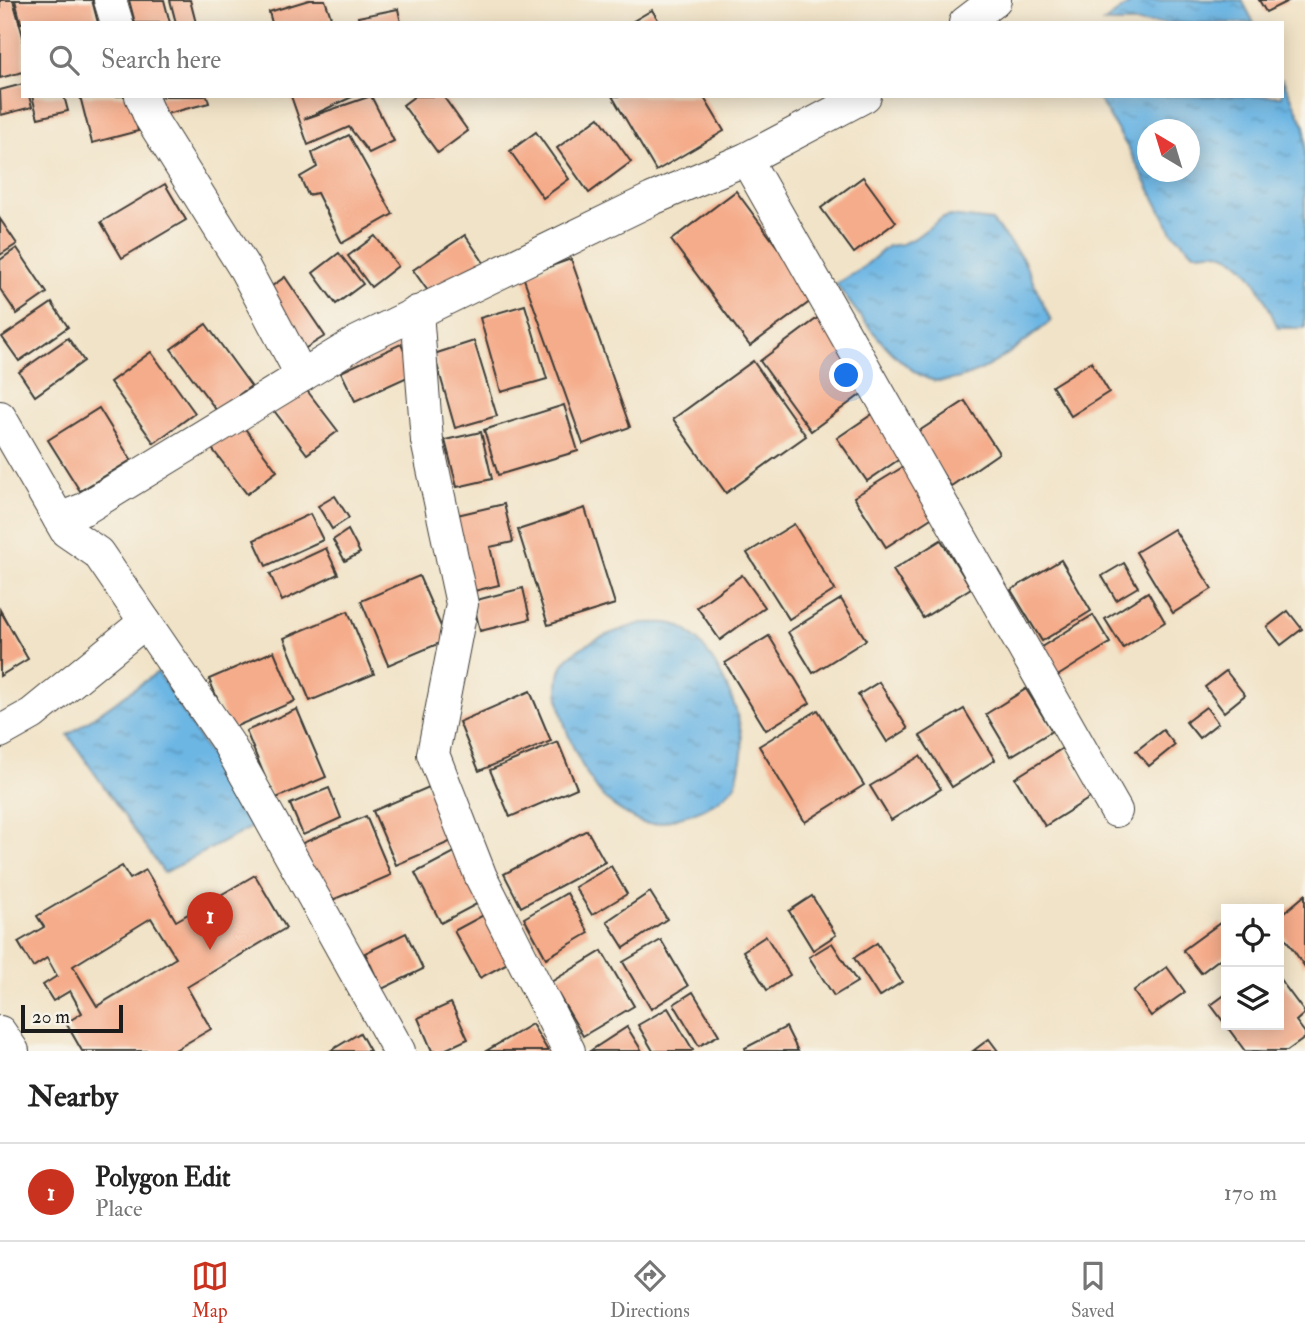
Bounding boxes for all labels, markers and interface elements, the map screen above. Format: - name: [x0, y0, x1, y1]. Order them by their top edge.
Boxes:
- search box: [21, 21, 1284, 98]
- icon: search: [45, 41, 83, 79]
- text: Search here: [101, 44, 221, 76]
- north arrow: [1137, 119, 1200, 182]
- your location: [829, 358, 863, 392]
- pin: 1: [187, 892, 233, 950]
- map controls: [1221, 904, 1284, 1030]
- button: locate: [1221, 904, 1284, 967]
- button: layers: [1221, 967, 1284, 1030]
- scale bar: [21, 1002, 122, 1034]
- text: 20 m: [32, 1005, 70, 1029]
- text: Nearby: [28, 1078, 118, 1115]
- text: Polygon Edit: [95, 1162, 230, 1194]
- text: 1: [47, 1178, 55, 1207]
- text: 170 m: [1224, 1178, 1277, 1207]
- text: Place: [95, 1194, 143, 1223]
- tab: Map: [191, 1257, 229, 1323]
- tab: Directions: [610, 1257, 690, 1323]
- tab: Saved: [1071, 1257, 1114, 1323]

